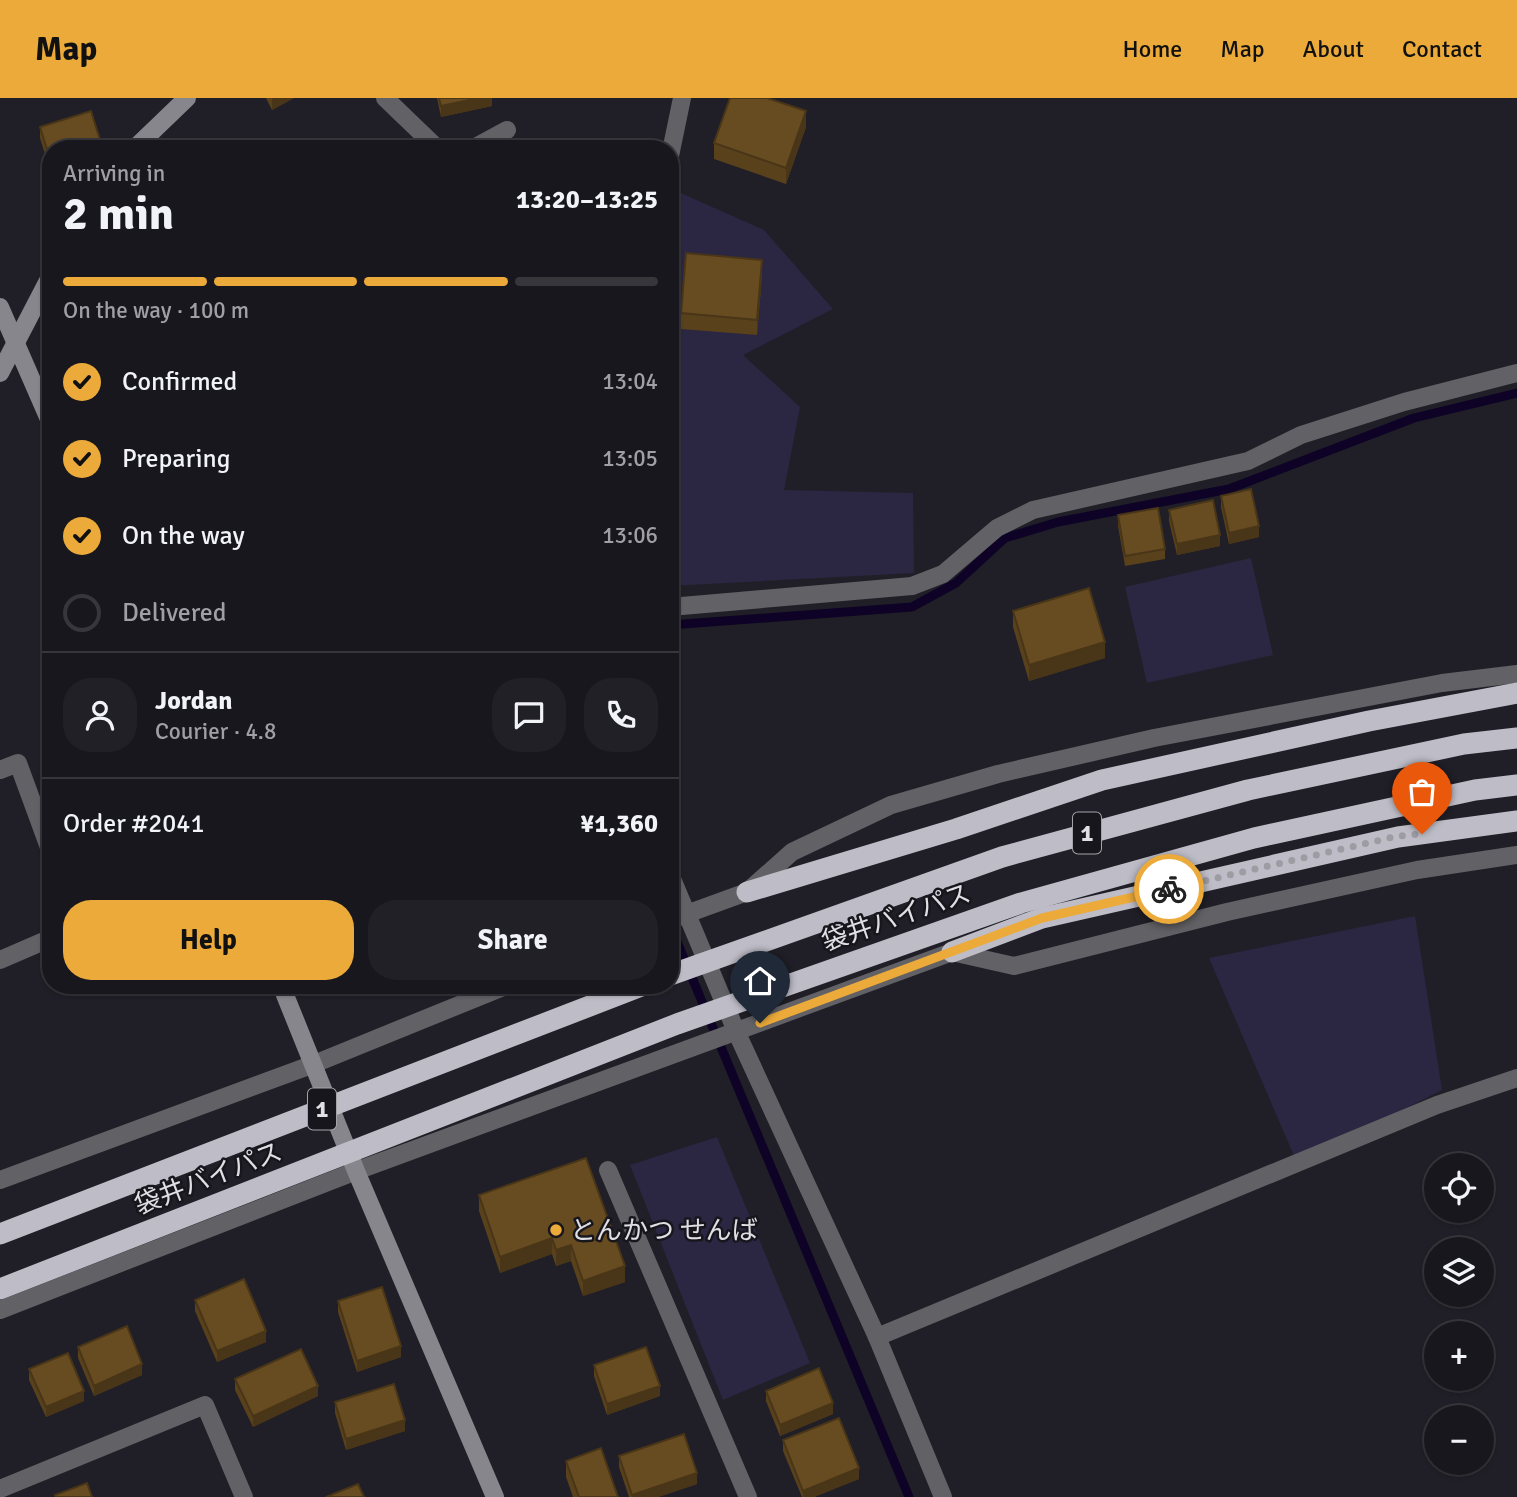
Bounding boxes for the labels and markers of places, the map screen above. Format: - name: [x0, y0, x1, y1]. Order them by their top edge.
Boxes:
- pin: [1392, 762, 1452, 834]
- pin: [730, 951, 790, 1023]
- place label: とんかつ せんば: [570, 1215, 758, 1247]
- marker: とんかつ せんば: [548, 1222, 564, 1238]

